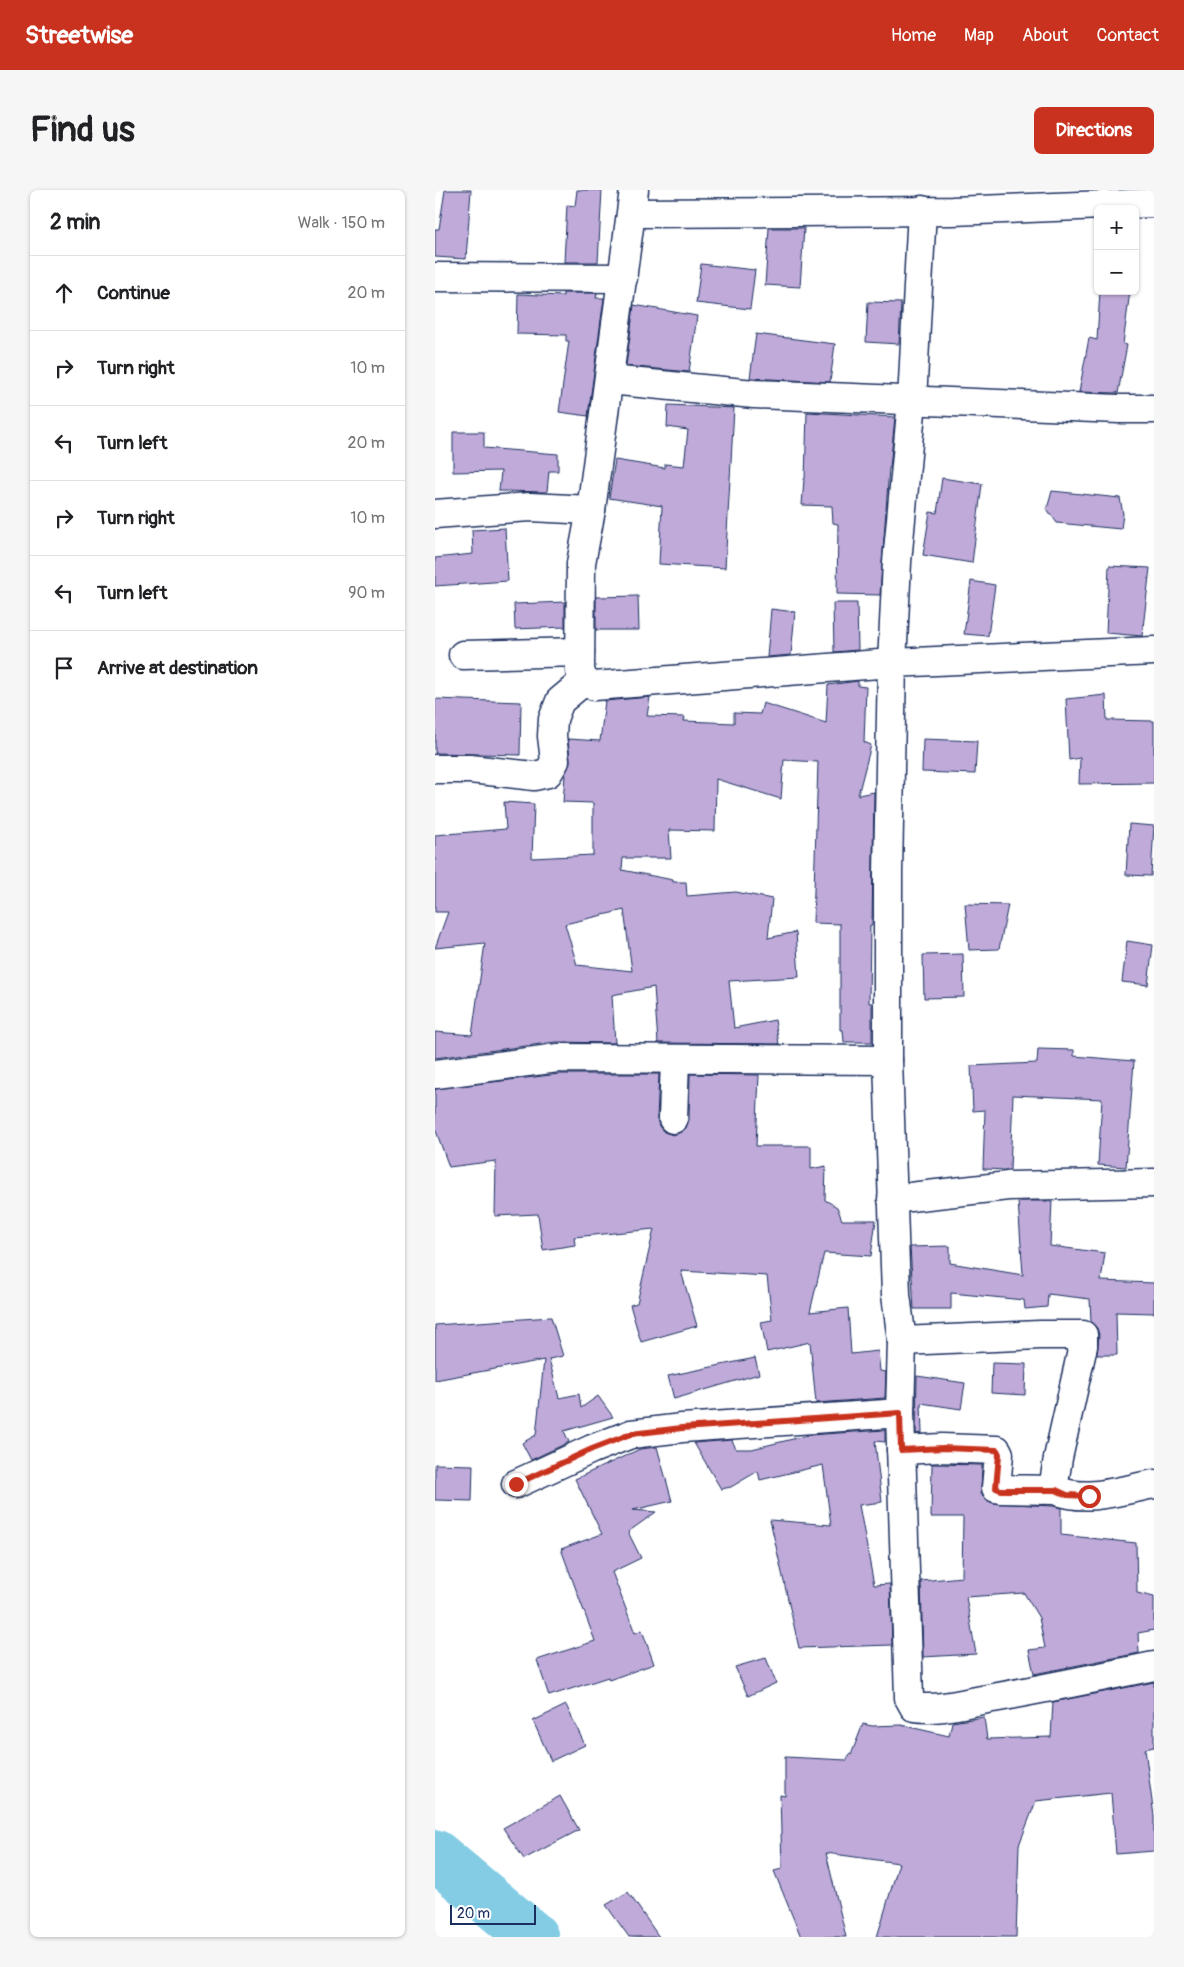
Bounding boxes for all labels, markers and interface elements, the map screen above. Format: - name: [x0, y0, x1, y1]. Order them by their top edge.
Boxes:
- text: Streetwise: [25, 21, 133, 50]
- text: Home: [891, 24, 936, 47]
- text: Map: [964, 24, 994, 47]
- text: About: [1022, 24, 1068, 47]
- text: Contact: [1096, 24, 1159, 47]
- button: Directions: [1034, 107, 1154, 154]
- text: Find us: [30, 108, 135, 152]
- map controls: [1094, 205, 1139, 295]
- button: +: [1094, 205, 1139, 250]
- text: 2 min: [50, 209, 100, 236]
- text: Walk · 150 m: [298, 213, 385, 233]
- button: −: [1094, 250, 1139, 295]
- icon: ahead: [50, 279, 78, 307]
- text: Continue: [97, 281, 170, 305]
- text: 20 m: [347, 283, 385, 303]
- icon: right: [50, 354, 78, 382]
- text: Turn right: [97, 356, 175, 380]
- text: 10 m: [350, 358, 385, 378]
- icon: left: [50, 429, 78, 457]
- text: Turn left: [97, 431, 167, 455]
- text: 20 m: [347, 433, 385, 453]
- icon: right: [50, 504, 78, 532]
- text: Turn right: [97, 506, 175, 530]
- text: 10 m: [350, 508, 385, 528]
- icon: left: [50, 579, 78, 607]
- text: Turn left: [97, 581, 167, 605]
- text: 90 m: [348, 583, 385, 603]
- icon: arrive: [50, 654, 78, 682]
- text: Arrive at destination: [97, 656, 258, 680]
- route end: [505, 1473, 528, 1496]
- route start: [1078, 1485, 1101, 1508]
- scale bar: [450, 1902, 536, 1925]
- text: 20 m: [457, 1905, 490, 1922]

